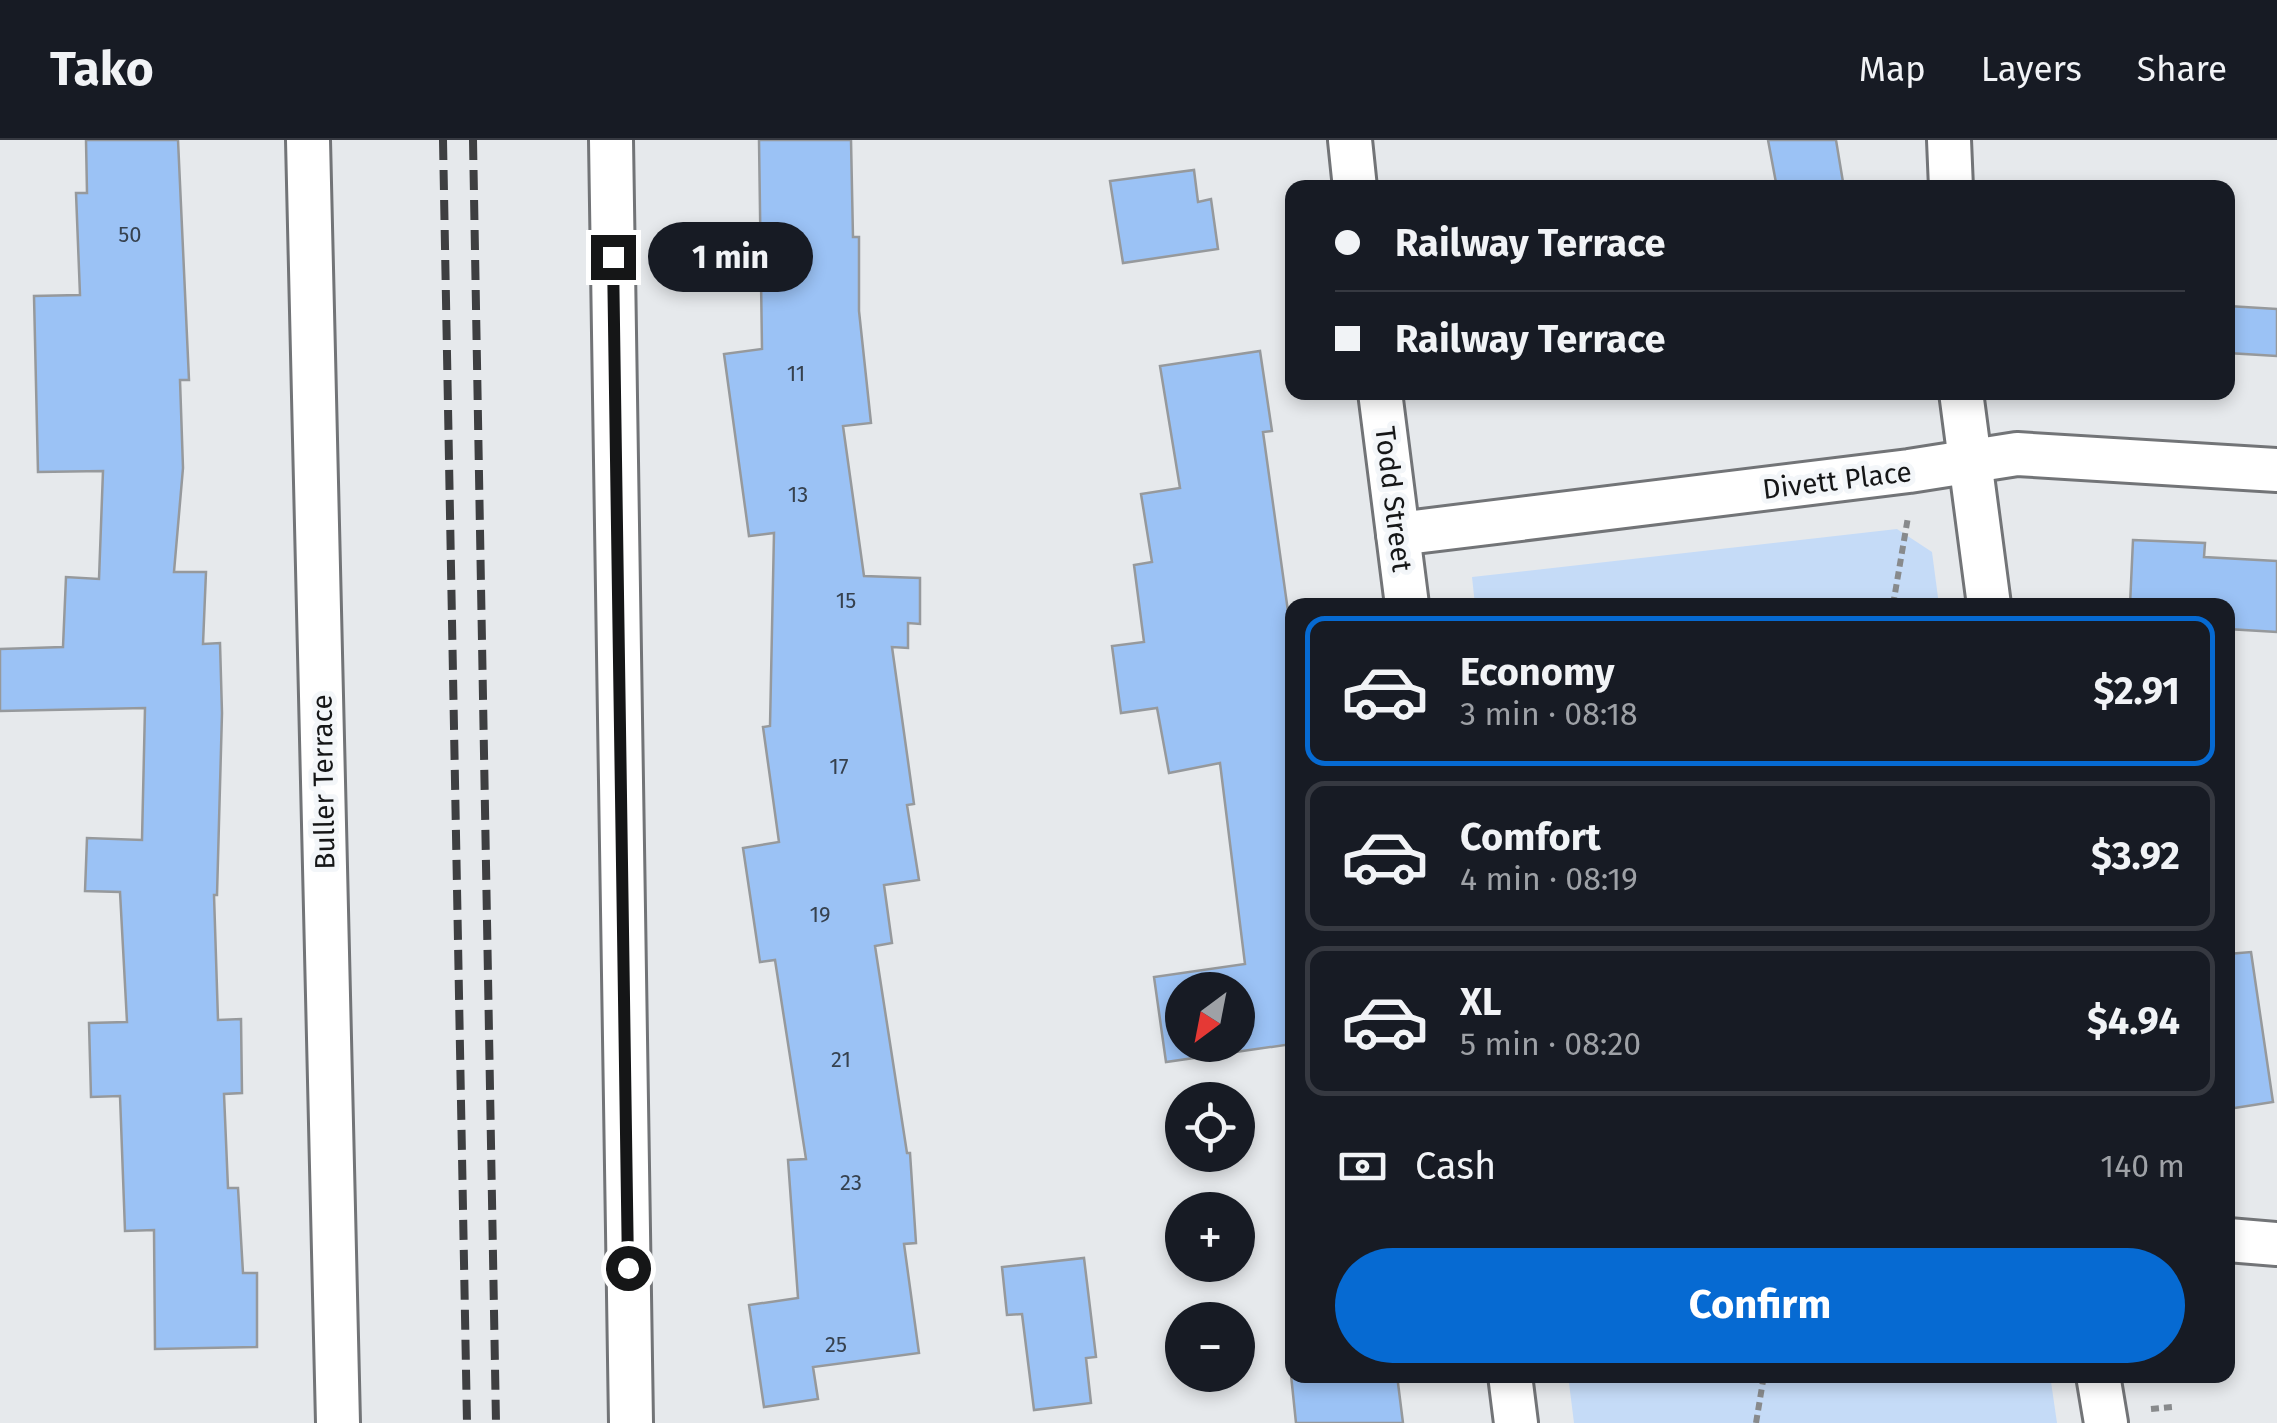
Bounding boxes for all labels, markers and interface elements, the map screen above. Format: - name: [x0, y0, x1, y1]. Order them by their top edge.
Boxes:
- text: Tako: [50, 40, 154, 98]
- text: Map: [1859, 48, 1926, 90]
- text: Layers: [1981, 48, 2082, 90]
- text: Share: [2137, 48, 2227, 90]
- text: Railway Terrace: [1395, 220, 1666, 266]
- house number: 50: [118, 221, 142, 248]
- callout: 1 min: [648, 222, 813, 292]
- route end: [591, 235, 636, 280]
- text: 1 min: [692, 238, 769, 276]
- text: Railway Terrace: [1395, 316, 1666, 362]
- house number: 11: [787, 360, 805, 387]
- street label: Todd Street: [1368, 425, 1419, 574]
- street label: Divett Place: [1761, 455, 1913, 506]
- house number: 13: [788, 481, 808, 508]
- house number: 15: [836, 587, 856, 614]
- icon: car: [1340, 646, 1430, 736]
- text: Economy: [1460, 649, 1615, 695]
- text: $2.91: [2093, 668, 2180, 714]
- street label: Buller Terrace: [305, 694, 342, 870]
- text: 3 min · 08:18: [1460, 695, 1638, 733]
- house number: 17: [829, 753, 849, 780]
- icon: car: [1340, 811, 1430, 901]
- text: Comfort: [1460, 814, 1601, 860]
- text: $3.92: [2091, 833, 2180, 879]
- text: 4 min · 08:19: [1460, 860, 1638, 898]
- house number: 19: [809, 901, 831, 928]
- north arrow: [1165, 972, 1255, 1062]
- map controls: [1165, 972, 1255, 1392]
- icon: car: [1340, 976, 1430, 1066]
- text: XL: [1460, 979, 1502, 1025]
- text: $4.94: [2087, 998, 2180, 1044]
- text: 5 min · 08:20: [1460, 1025, 1641, 1063]
- house number: 21: [831, 1046, 851, 1073]
- button: locate: [1165, 1082, 1255, 1172]
- icon: cash: [1335, 1139, 1390, 1194]
- text: Cash: [1415, 1143, 1496, 1189]
- text: 140 m: [2100, 1147, 2185, 1185]
- house number: 23: [840, 1169, 862, 1196]
- button: +: [1165, 1192, 1255, 1282]
- route start: [606, 1246, 651, 1291]
- button: Confirm: [1335, 1248, 2185, 1363]
- button: −: [1165, 1302, 1255, 1392]
- house number: 25: [825, 1331, 847, 1358]

